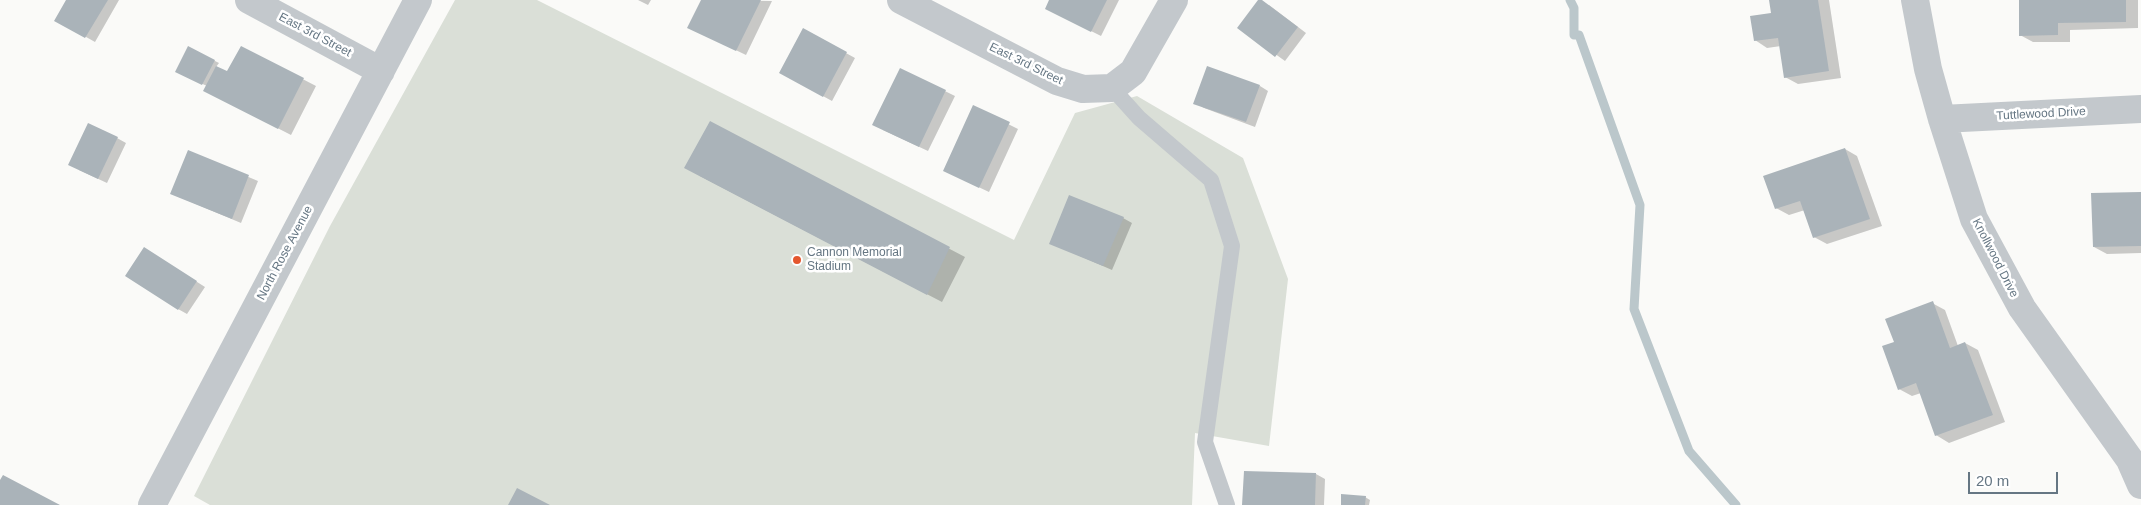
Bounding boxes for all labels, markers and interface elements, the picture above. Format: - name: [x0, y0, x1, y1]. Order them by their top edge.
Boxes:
- street label: East 3rd Street: [276, 10, 354, 60]
- street label: East 3rd Street: [987, 40, 1065, 88]
- street label: Tuttlewood Drive: [1996, 104, 2086, 124]
- street label: North Rose Avenue: [254, 203, 316, 303]
- street label: Knollwood Drive: [1969, 216, 2021, 300]
- place label: Cannon Memorial Stadium: [807, 246, 902, 274]
- marker: Cannon Memorial Stadium: [791, 254, 803, 266]
- scale bar: [1971, 462, 2061, 494]
- text: 20 m: [1976, 472, 2009, 489]

